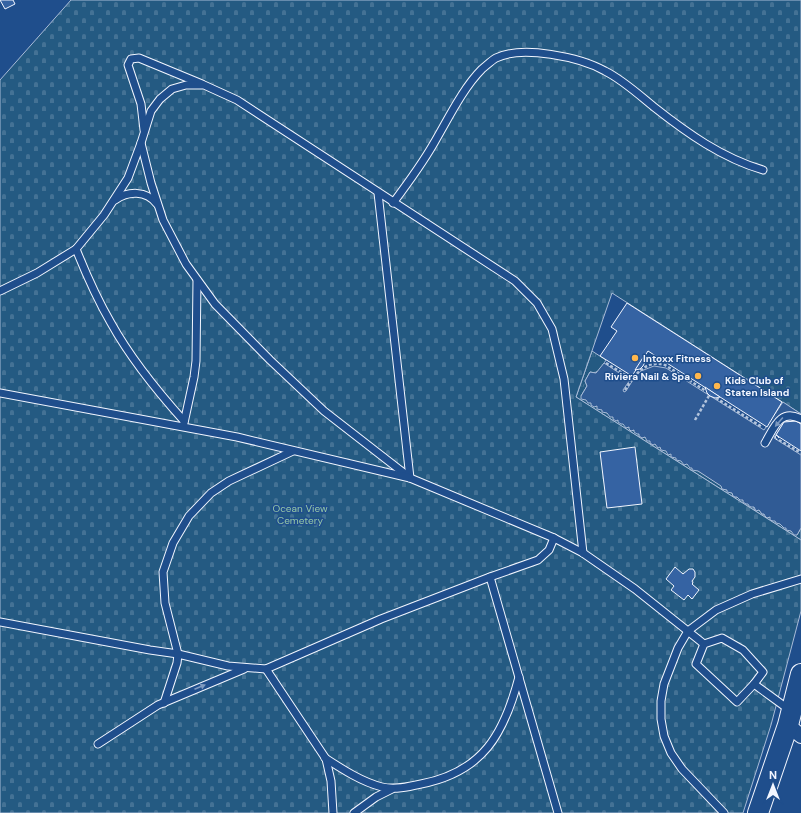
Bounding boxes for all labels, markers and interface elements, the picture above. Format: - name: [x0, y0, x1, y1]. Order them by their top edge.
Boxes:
- place label: Intoxx Fitness: [643, 352, 711, 365]
- marker: Intoxx Fitness: [630, 353, 640, 363]
- place label: Riviera Nail & Spa: [605, 370, 690, 383]
- marker: Riviera Nail & Spa: [693, 371, 703, 381]
- place label: Kids Club of Staten Island: [725, 374, 789, 399]
- marker: Kids Club of Staten Island: [712, 381, 722, 391]
- one-way arrow: [775, 417, 783, 427]
- park label: Ocean View Cemetery: [272, 502, 328, 527]
- one-way arrow: [195, 684, 207, 690]
- north arrow: [753, 765, 793, 805]
- text: N: [769, 768, 777, 782]

